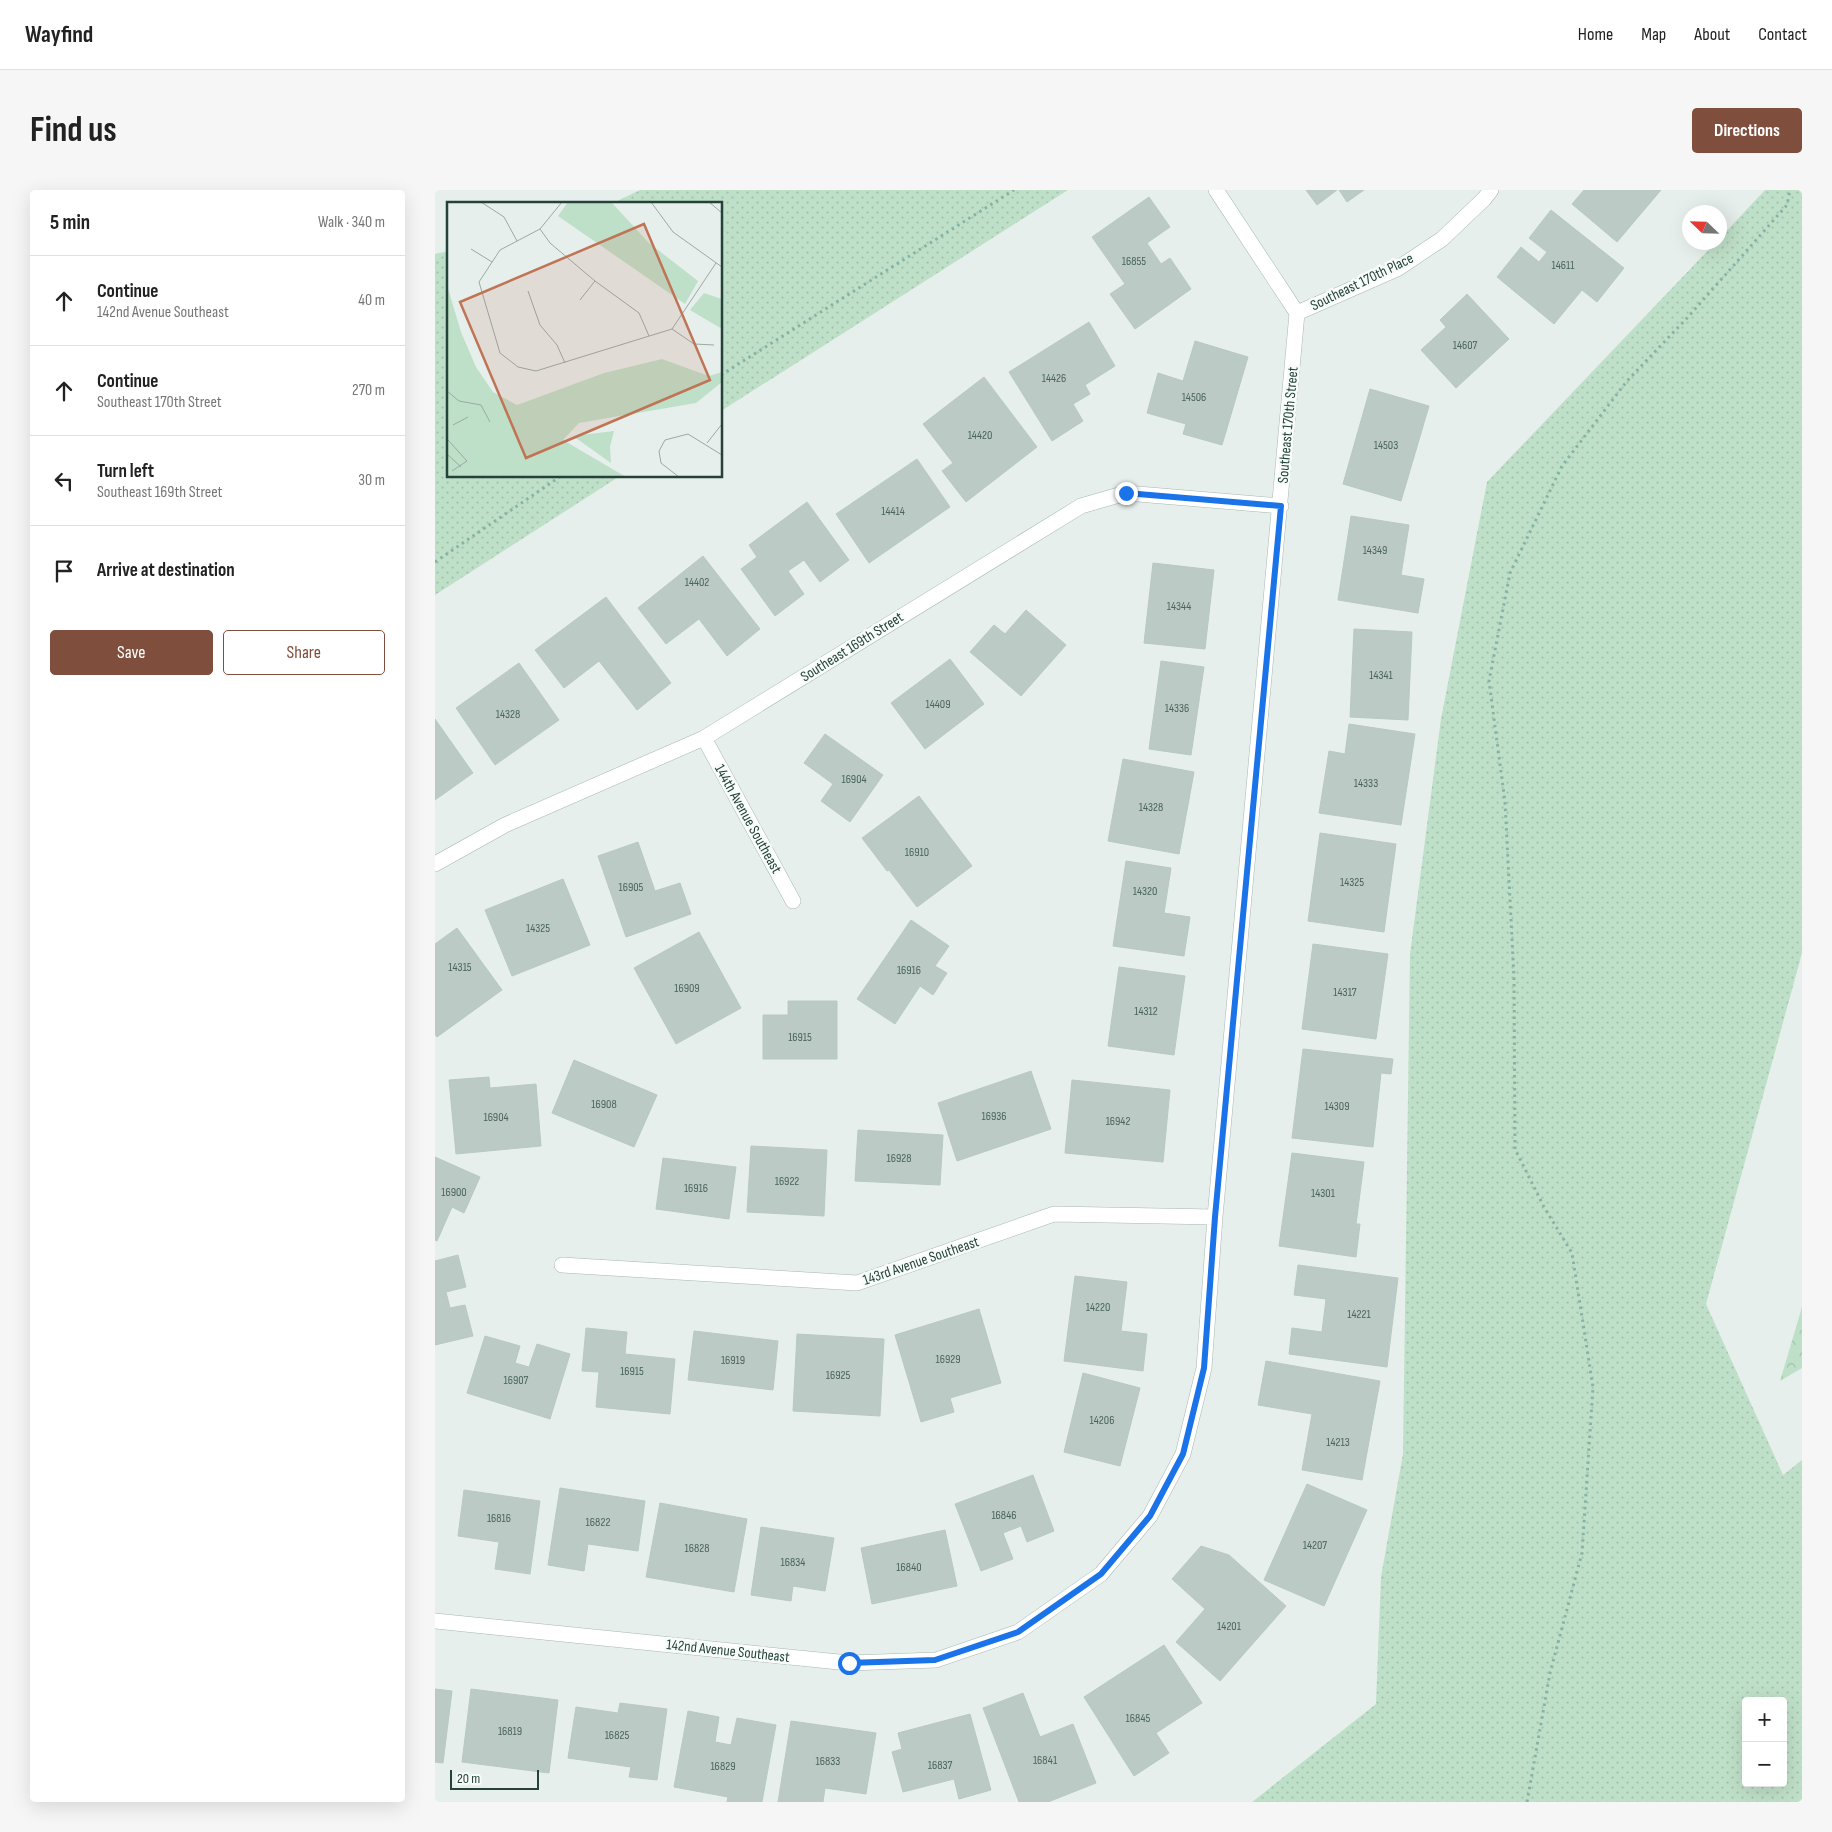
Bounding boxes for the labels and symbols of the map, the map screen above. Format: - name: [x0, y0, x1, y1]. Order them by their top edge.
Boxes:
- inset map: [447, 202, 723, 478]
- north arrow: [1682, 205, 1727, 250]
- street label: Southeast 170th Place: [1307, 249, 1417, 315]
- house number: 16855: [1122, 254, 1146, 269]
- house number: 14611: [1552, 258, 1575, 273]
- house number: 14607: [1453, 338, 1477, 353]
- street label: Southeast 170th Street: [1273, 365, 1303, 484]
- house number: 14426: [1042, 371, 1066, 386]
- house number: 14506: [1182, 390, 1206, 405]
- house number: 14420: [968, 428, 992, 443]
- house number: 14503: [1374, 438, 1398, 453]
- route end: [1115, 482, 1138, 505]
- house number: 14414: [881, 504, 905, 519]
- house number: 14349: [1363, 543, 1387, 558]
- house number: 14402: [685, 575, 709, 590]
- house number: 14344: [1167, 599, 1191, 614]
- street label: Southeast 169th Street: [797, 608, 907, 686]
- house number: 14341: [1369, 668, 1394, 683]
- house number: 14409: [926, 697, 950, 712]
- house number: 14336: [1165, 701, 1189, 716]
- house number: 14328: [496, 707, 520, 722]
- street label: 144th Avenue Southeast: [710, 761, 786, 877]
- house number: 16904: [841, 772, 867, 787]
- house number: 14333: [1354, 776, 1378, 791]
- house number: 14328: [1139, 800, 1163, 815]
- house number: 16910: [905, 845, 929, 860]
- house number: 14325: [1340, 875, 1364, 890]
- house number: 16905: [619, 880, 644, 895]
- house number: 14320: [1133, 884, 1157, 899]
- house number: 14325: [526, 921, 550, 936]
- house number: 14315: [448, 960, 472, 975]
- house number: 16916: [897, 963, 921, 978]
- house number: 16909: [674, 981, 700, 996]
- house number: 14317: [1333, 985, 1357, 1000]
- house number: 14312: [1134, 1004, 1158, 1019]
- house number: 16915: [788, 1030, 812, 1045]
- house number: 16908: [591, 1097, 617, 1112]
- house number: 14309: [1325, 1099, 1349, 1114]
- house number: 16936: [982, 1109, 1006, 1124]
- house number: 16904: [483, 1110, 509, 1125]
- house number: 16942: [1106, 1114, 1130, 1129]
- house number: 16928: [887, 1151, 911, 1166]
- house number: 16922: [775, 1174, 799, 1189]
- house number: 16916: [684, 1181, 708, 1196]
- house number: 16900: [441, 1185, 467, 1200]
- house number: 14301: [1311, 1186, 1336, 1201]
- street label: 143rd Avenue Southeast: [861, 1232, 982, 1290]
- house number: 14220: [1086, 1300, 1110, 1315]
- house number: 14221: [1347, 1307, 1372, 1322]
- house number: 16929: [936, 1352, 960, 1367]
- house number: 16919: [721, 1353, 745, 1368]
- house number: 16915: [620, 1364, 644, 1379]
- house number: 16925: [826, 1368, 850, 1383]
- house number: 16907: [504, 1373, 529, 1388]
- house number: 14206: [1090, 1413, 1114, 1428]
- house number: 14213: [1326, 1435, 1350, 1450]
- house number: 16846: [991, 1508, 1017, 1523]
- house number: 16816: [487, 1511, 511, 1526]
- house number: 16822: [586, 1515, 610, 1530]
- house number: 14207: [1303, 1538, 1327, 1553]
- house number: 16828: [684, 1541, 710, 1556]
- house number: 16834: [781, 1555, 805, 1570]
- house number: 16840: [896, 1560, 922, 1575]
- house number: 14201: [1217, 1619, 1242, 1634]
- street label: 142nd Avenue Southeast: [666, 1635, 791, 1667]
- route start: [838, 1652, 861, 1675]
- house number: 16845: [1126, 1711, 1151, 1726]
- house number: 16819: [498, 1724, 522, 1739]
- house number: 16825: [605, 1728, 630, 1743]
- house number: 16841: [1033, 1753, 1058, 1768]
- house number: 16833: [816, 1754, 840, 1769]
- house number: 16837: [928, 1758, 952, 1773]
- house number: 16829: [710, 1759, 736, 1774]
- scale bar: [450, 1767, 539, 1790]

